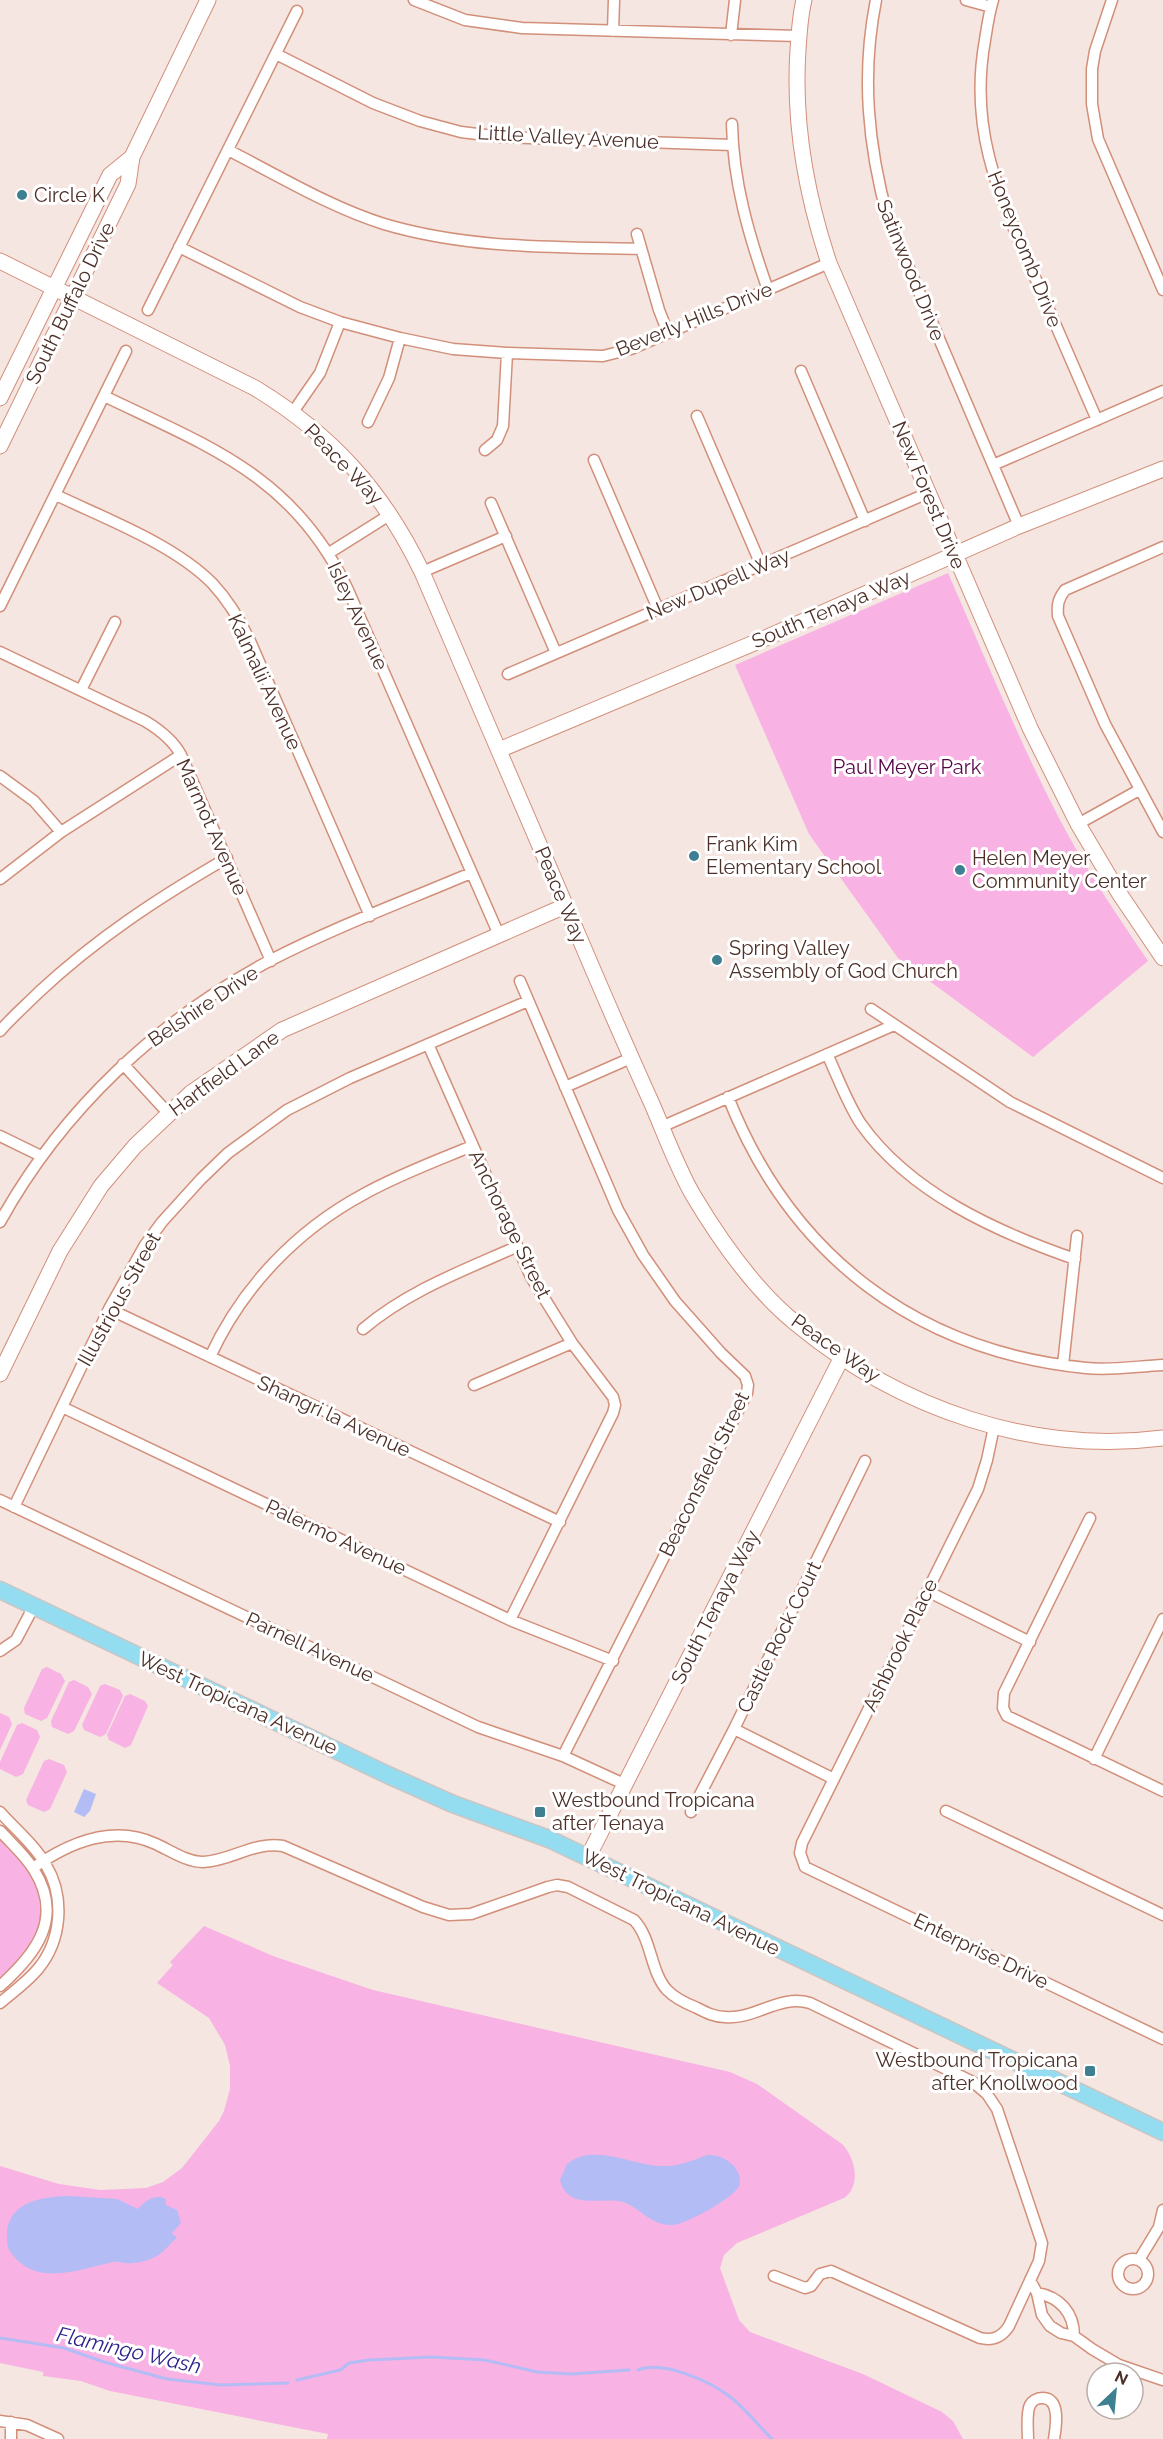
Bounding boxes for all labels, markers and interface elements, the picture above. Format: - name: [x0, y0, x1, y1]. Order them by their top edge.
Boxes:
- street label: Little Valley Avenue: [477, 120, 660, 154]
- street label: Honeycomb Drive: [983, 167, 1067, 331]
- place label: Circle K: [34, 183, 105, 207]
- marker: Circle K: [15, 188, 29, 202]
- street label: Satinwood Drive: [872, 196, 950, 344]
- street label: South Buffalo Drive: [20, 218, 120, 388]
- street label: Beverly Hills Drive: [612, 277, 776, 361]
- street label: New Forest Drive: [887, 418, 971, 573]
- street label: Peace Way: [300, 419, 389, 510]
- street label: New Dupell Way: [643, 543, 794, 625]
- street label: Isley Avenue: [323, 558, 394, 674]
- street label: South Tenaya Way: [748, 565, 914, 653]
- street label: Kalmalii Avenue: [223, 610, 307, 754]
- street label: Marmot Avenue: [171, 755, 253, 899]
- park label: Paul Meyer Park: [833, 755, 982, 779]
- place label: Frank Kim Elementary School: [706, 832, 882, 879]
- street label: Peace Way: [530, 843, 592, 947]
- place label: Helen Meyer Community Center: [972, 846, 1147, 893]
- marker: Frank Kim Elementary School: [687, 849, 701, 863]
- marker: Helen Meyer Community Center: [953, 863, 967, 877]
- place label: Spring Valley Assembly of God Church: [729, 936, 958, 983]
- marker: Spring Valley Assembly of God Church: [710, 953, 724, 967]
- street label: Belshire Drive: [143, 960, 263, 1052]
- street label: Hartfield Lane: [164, 1025, 284, 1121]
- street label: Anchorage Street: [464, 1146, 556, 1302]
- street label: Illustrious Street: [72, 1228, 166, 1370]
- street label: Peace Way: [787, 1309, 885, 1388]
- street label: Shangri la Avenue: [254, 1370, 415, 1462]
- street label: Beaconsfield Street: [654, 1387, 754, 1560]
- street label: Palermo Avenue: [262, 1494, 410, 1580]
- street label: South Tenaya Way: [666, 1526, 764, 1688]
- street label: Castle Rock Court: [732, 1557, 826, 1717]
- street label: Ashbrook Place: [858, 1575, 943, 1715]
- street label: Parnell Avenue: [242, 1607, 378, 1687]
- street label: West Tropicana Avenue: [135, 1646, 342, 1760]
- place label: Westbound Tropicana after Tenaya: [552, 1788, 755, 1835]
- marker: Westbound Tropicana after Tenaya: [533, 1805, 547, 1819]
- street label: West Tropicana Avenue: [578, 1844, 784, 1960]
- street label: Enterprise Drive: [910, 1908, 1052, 1994]
- place label: Westbound Tropicana after Knollwood: [875, 2048, 1078, 2095]
- marker: Westbound Tropicana after Knollwood: [1083, 2064, 1097, 2078]
- water label: Flamingo Wash: [54, 2321, 204, 2379]
- north arrow: [1085, 2361, 1145, 2421]
- text: N: [1112, 2367, 1131, 2389]

